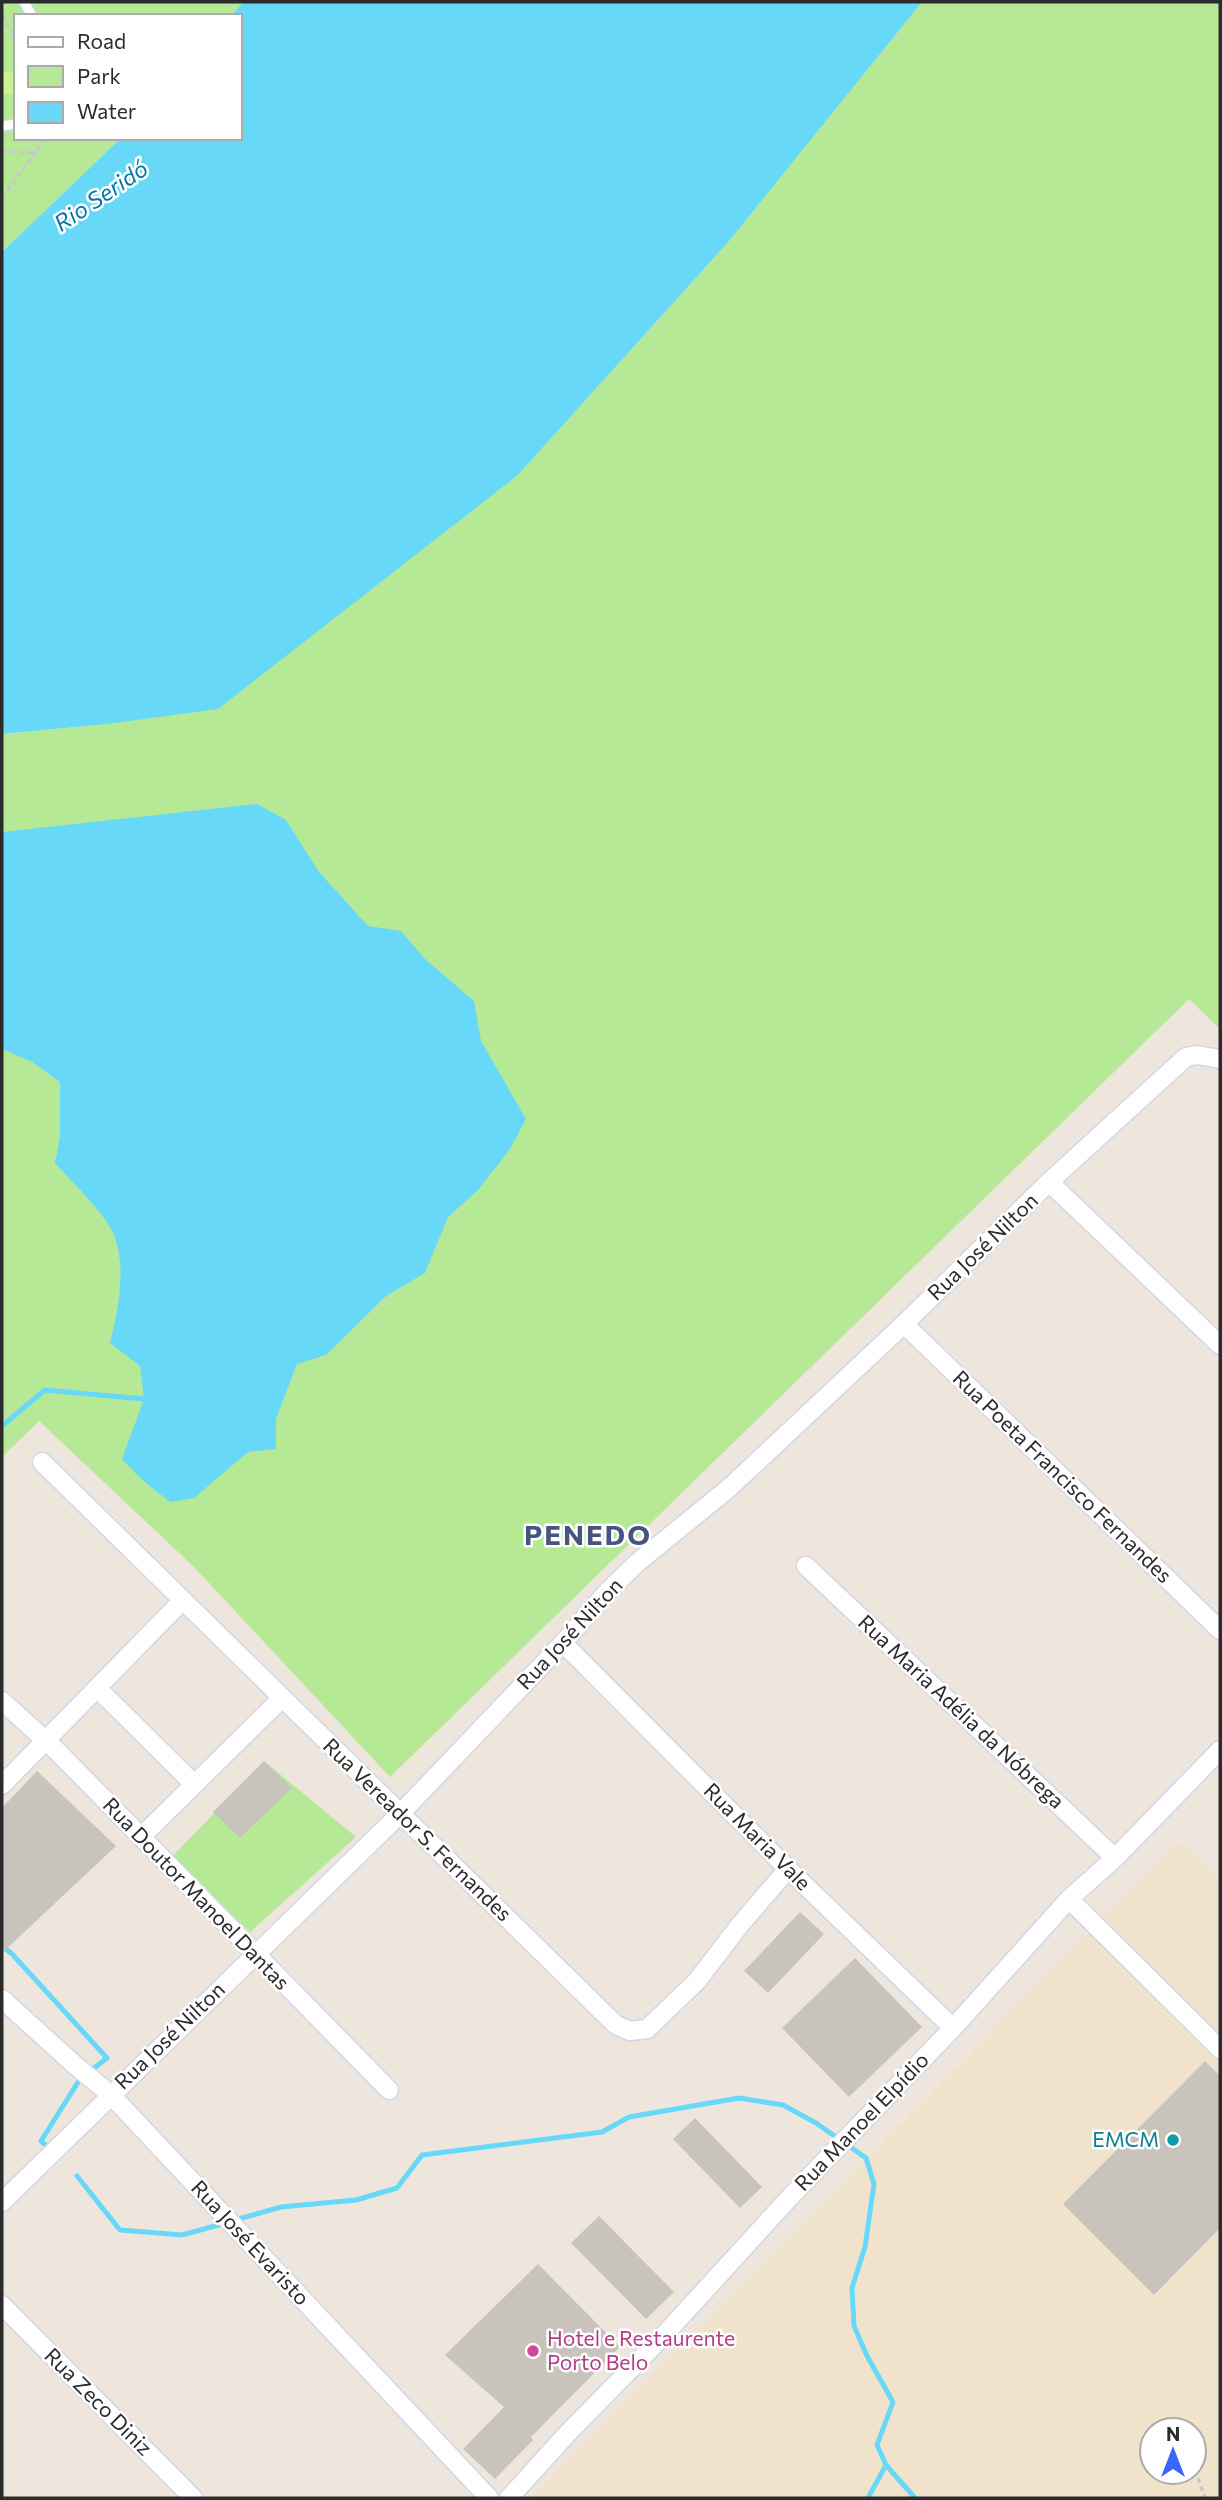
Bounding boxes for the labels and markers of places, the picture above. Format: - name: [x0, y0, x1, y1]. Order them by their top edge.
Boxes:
- place label: EMCM: [1092, 2126, 1159, 2151]
- marker: EMCM: [1165, 2132, 1181, 2148]
- place label: Hotel e Restaurente Porto Belo: [547, 2325, 735, 2374]
- marker: Hotel e Restaurente Porto Belo: [525, 2343, 541, 2359]

